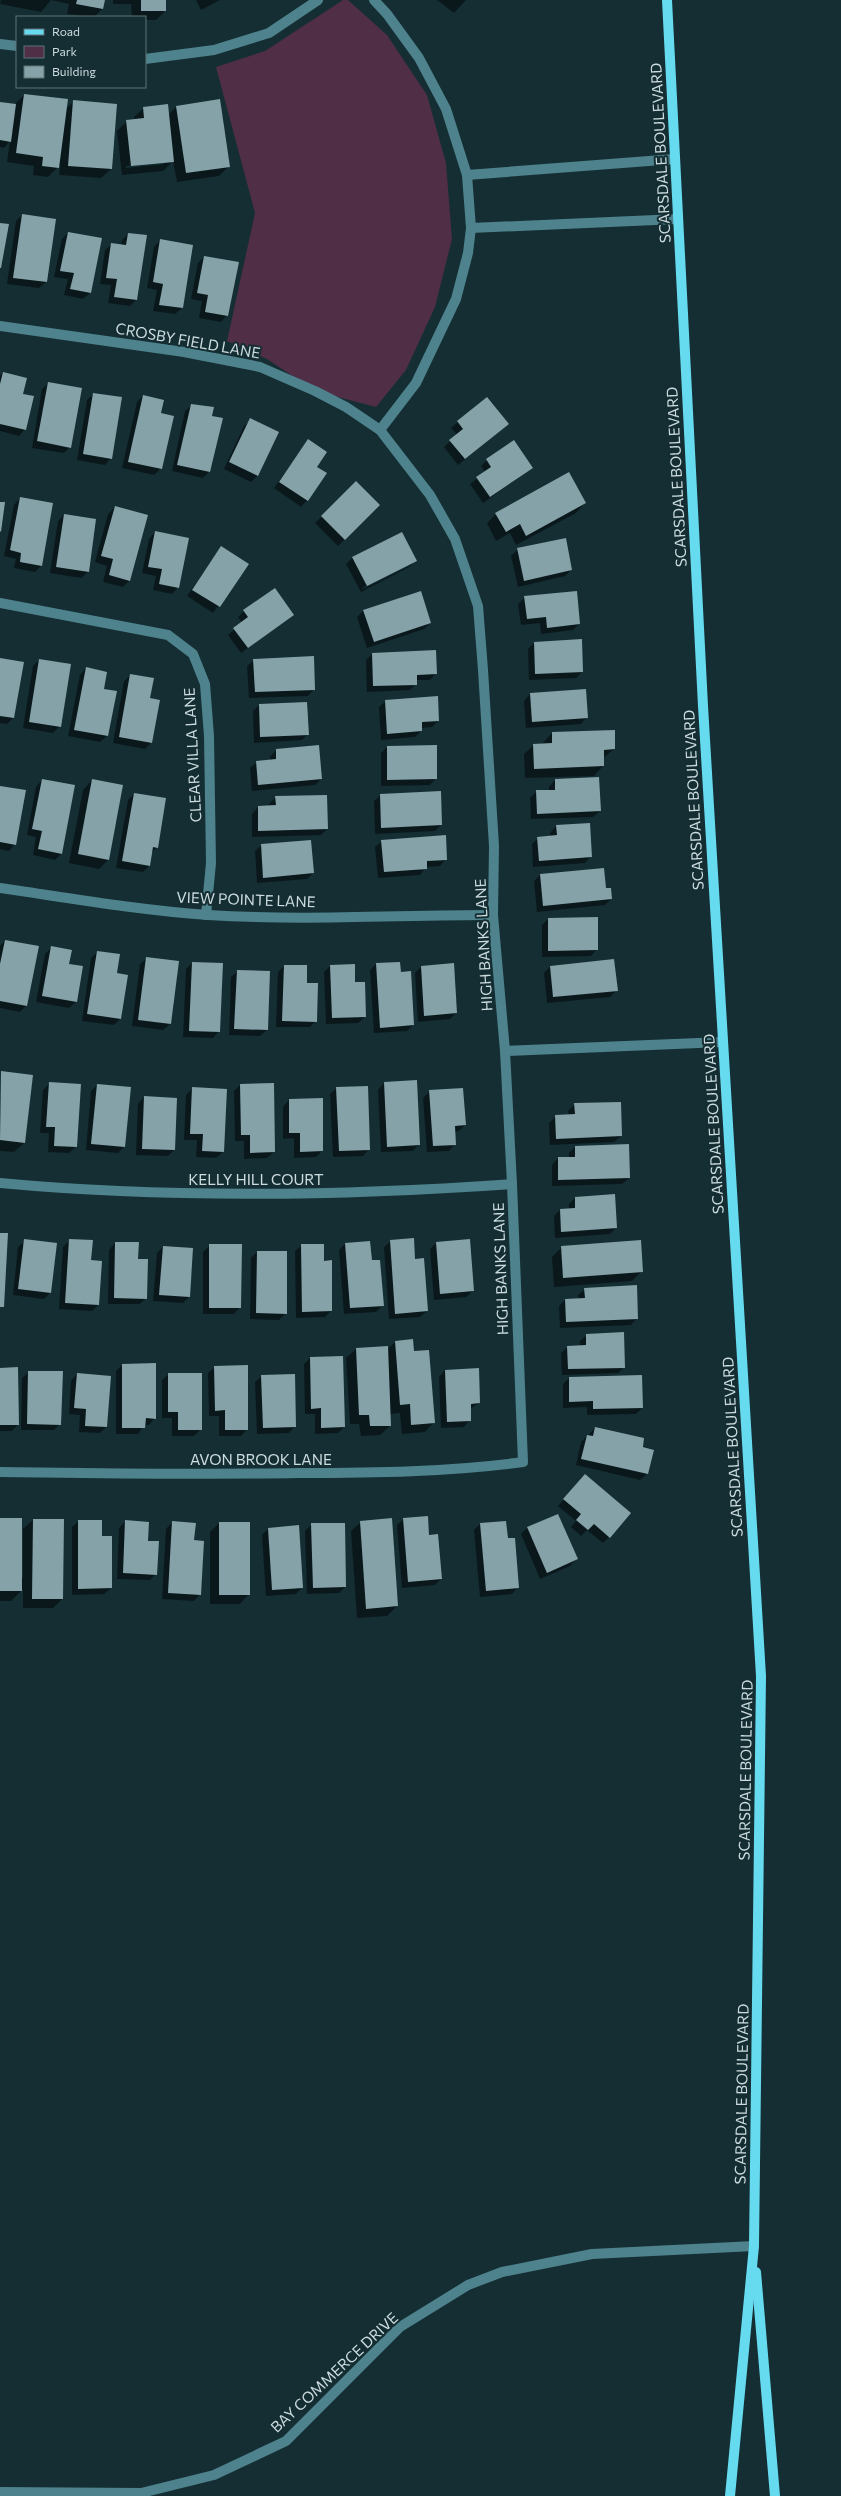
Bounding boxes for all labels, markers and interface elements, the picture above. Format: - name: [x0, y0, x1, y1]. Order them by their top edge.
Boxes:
- legend: [16, 16, 146, 88]
- text: Road: [52, 24, 80, 38]
- text: Park: [52, 44, 78, 58]
- street label: SCARSDALE BOULEVARD: [646, 62, 674, 244]
- text: Building: [52, 64, 96, 78]
- street label: CROSBY FIELD LANE: [114, 318, 262, 362]
- street label: SCARSDALE BOULEVARD: [662, 386, 690, 568]
- street label: CLEAR VILLA LANE: [179, 687, 205, 823]
- street label: SCARSDALE BOULEVARD: [679, 709, 707, 891]
- street label: HIGH BANKS LANE: [471, 878, 495, 1012]
- street label: VIEW POINTE LANE: [176, 888, 316, 910]
- street label: SCARSDALE BOULEVARD: [699, 1033, 727, 1215]
- street label: KELLY HILL COURT: [188, 1170, 324, 1188]
- street label: HIGH BANKS LANE: [489, 1202, 511, 1336]
- street label: SCARSDALE BOULEVARD: [718, 1356, 746, 1538]
- street label: AVON BROOK LANE: [190, 1450, 332, 1468]
- street label: SCARSDALE BOULEVARD: [734, 1680, 756, 1860]
- street label: SCARSDALE BOULEVARD: [730, 2004, 752, 2184]
- street label: BAY COMMERCE DRIVE: [267, 2308, 401, 2436]

